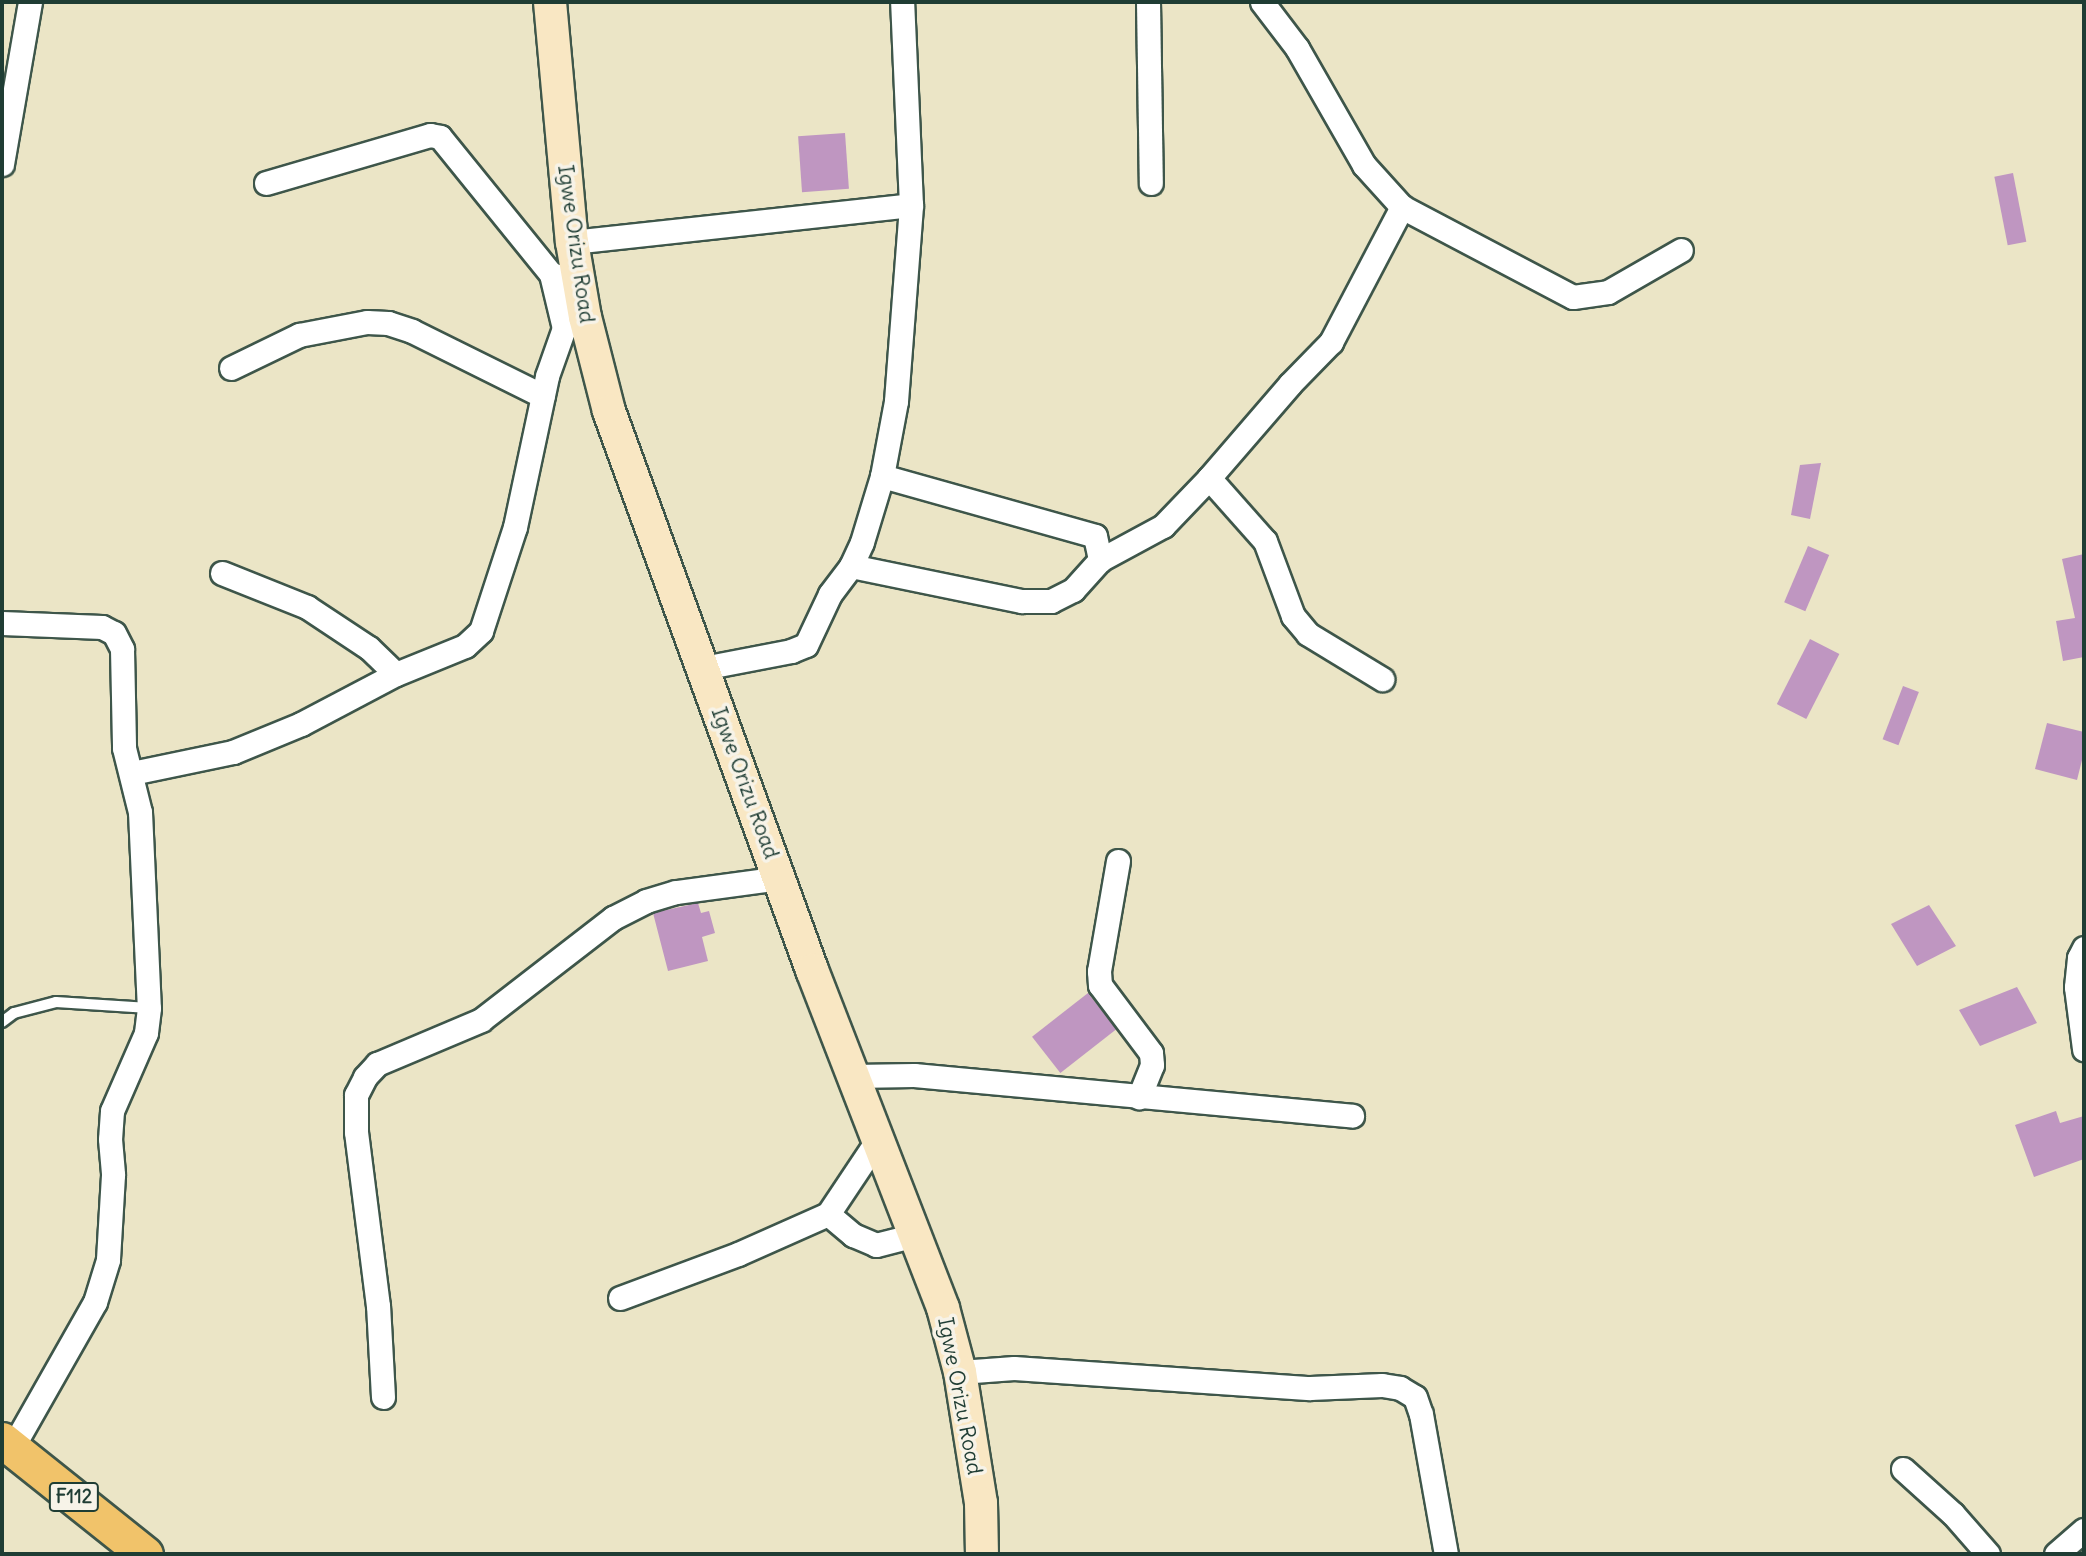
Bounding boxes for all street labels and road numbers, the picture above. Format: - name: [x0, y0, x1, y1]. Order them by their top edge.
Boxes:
- street label: Igwe Orizu Road: [552, 163, 600, 325]
- street label: Igwe Orizu Road: [706, 704, 784, 862]
- street label: Igwe Orizu Road: [932, 1315, 988, 1477]
- road number: F112: [48, 1482, 100, 1512]

